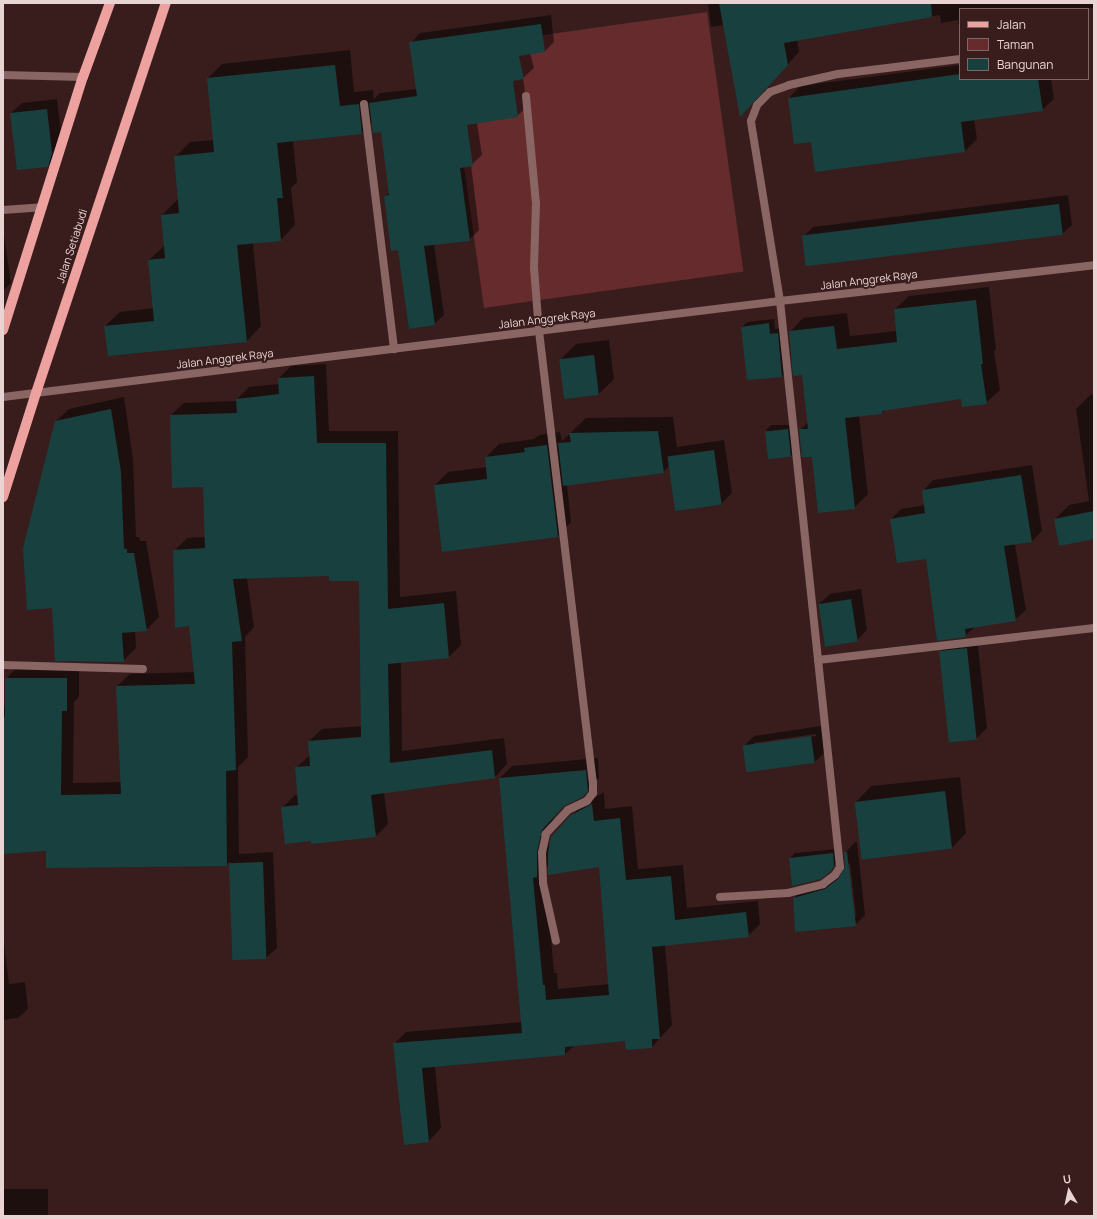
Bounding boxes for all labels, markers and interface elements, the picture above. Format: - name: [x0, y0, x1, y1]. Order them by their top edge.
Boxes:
- legend: [959, 8, 1089, 80]
- text: Jalan: [997, 16, 1026, 33]
- text: Taman: [997, 36, 1034, 53]
- text: Bangunan: [997, 56, 1053, 73]
- street label: Jalan Setiabudi: [54, 207, 90, 285]
- street label: Jalan Anggrek Raya: [820, 268, 918, 292]
- street label: Jalan Anggrek Raya: [498, 307, 596, 331]
- street label: Jalan Anggrek Raya: [176, 347, 274, 371]
- north arrow: [1049, 1171, 1089, 1211]
- text: U: [1062, 1171, 1072, 1187]

